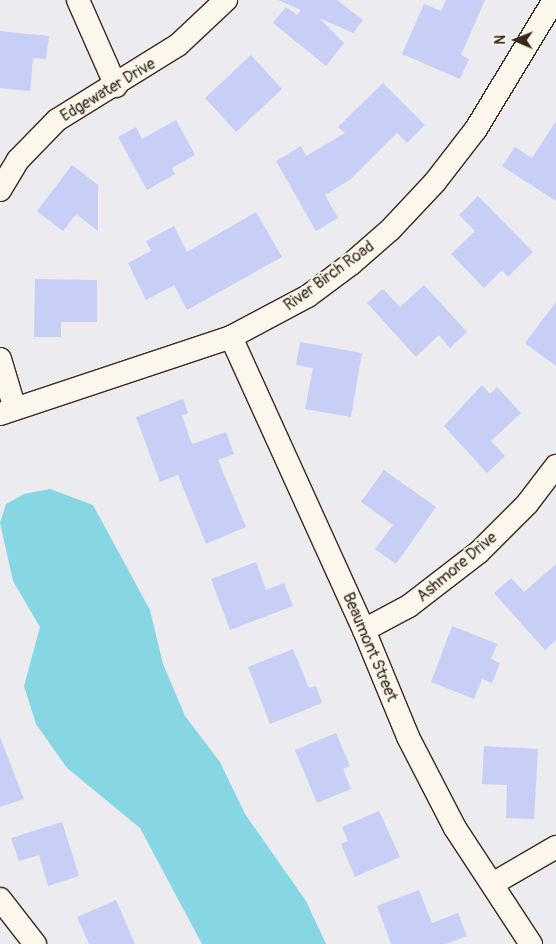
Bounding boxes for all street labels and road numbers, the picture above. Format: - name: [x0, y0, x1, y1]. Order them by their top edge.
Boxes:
- street label: Edgewater Drive: [57, 54, 159, 126]
- street label: River Birch Road: [280, 237, 378, 315]
- street label: Ashmore Drive: [413, 528, 501, 606]
- street label: Beaumont Street: [338, 590, 402, 704]

